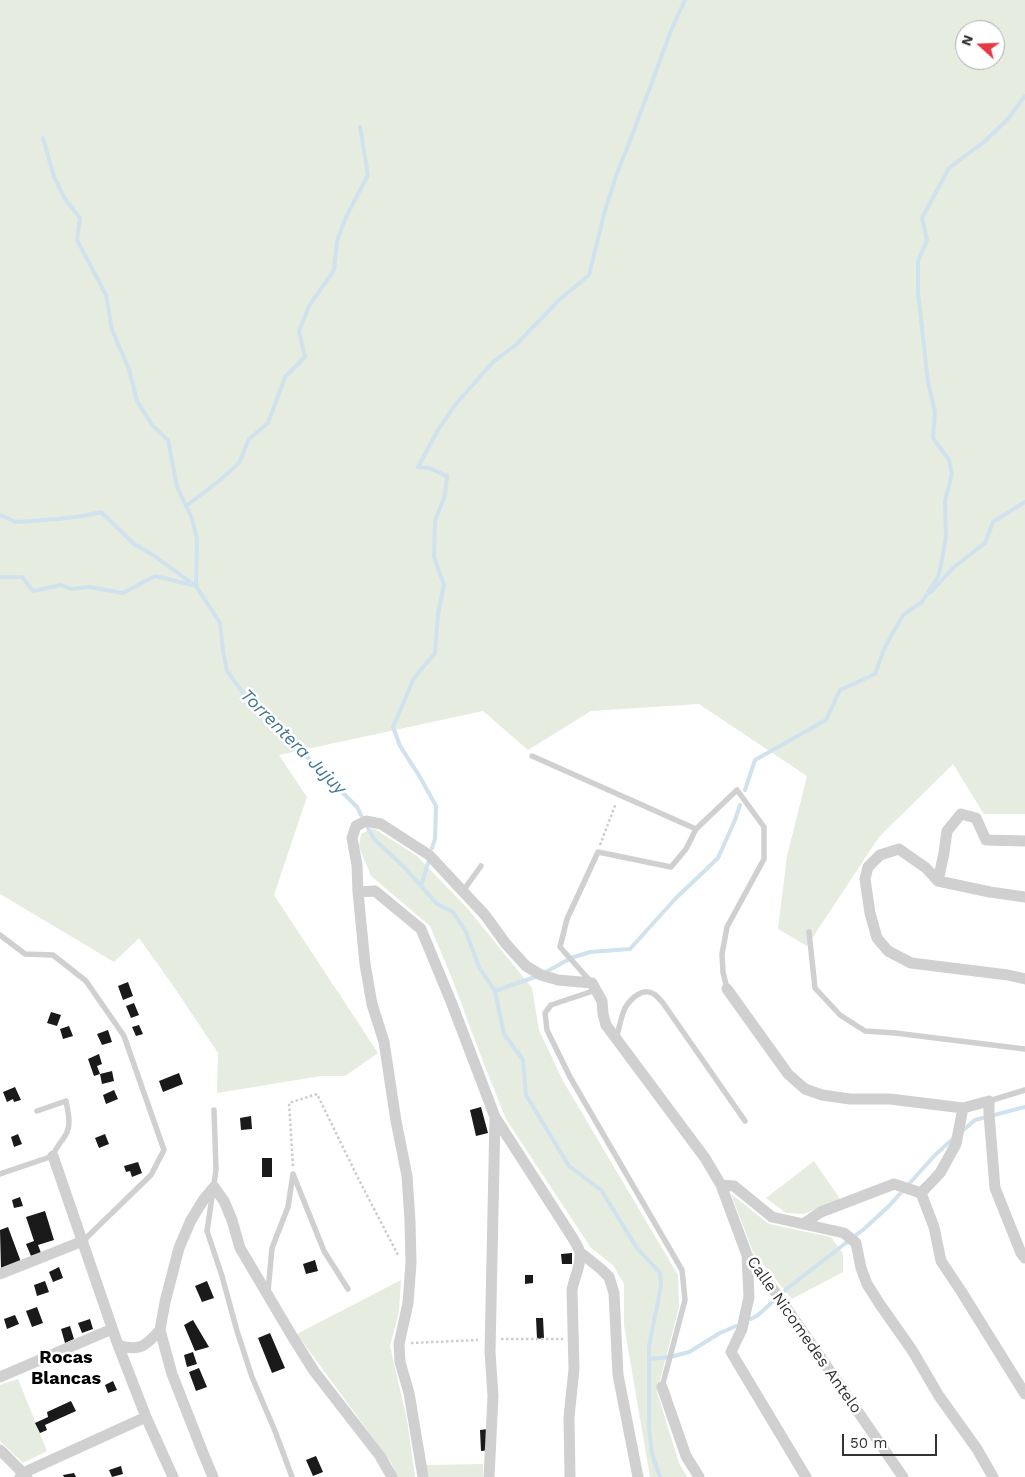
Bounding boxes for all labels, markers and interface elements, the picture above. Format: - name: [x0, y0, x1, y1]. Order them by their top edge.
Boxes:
- north arrow: [955, 20, 1005, 70]
- text: N: [958, 33, 976, 48]
- water label: Torrentera Jujuy: [236, 685, 350, 799]
- street label: Calle Nicomedes Antelo: [742, 1253, 866, 1417]
- district label: Rocas Blancas: [31, 1347, 101, 1390]
- scale bar: [845, 1424, 940, 1456]
- text: 50 m: [850, 1434, 887, 1452]

